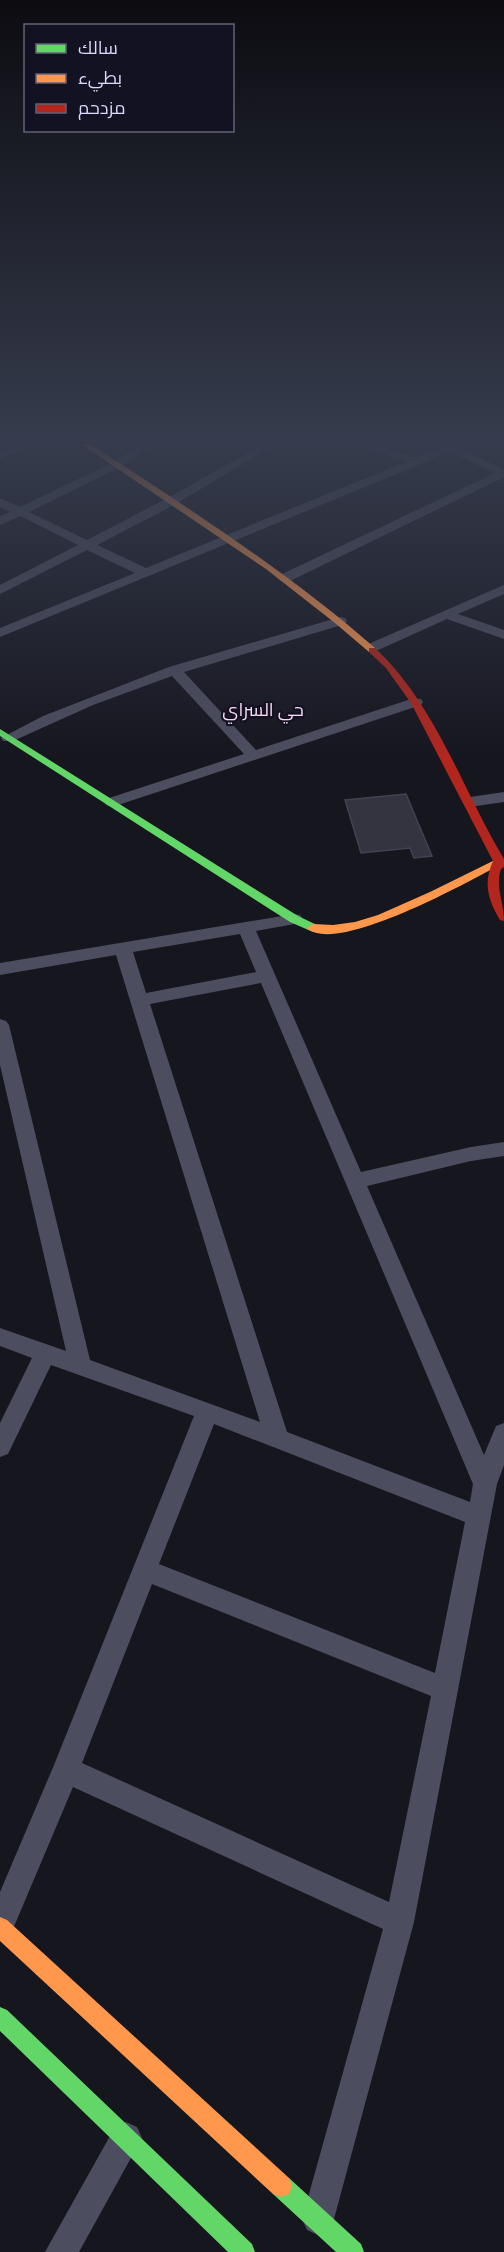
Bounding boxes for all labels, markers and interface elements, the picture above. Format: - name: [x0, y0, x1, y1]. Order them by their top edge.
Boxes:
- legend: [24, 24, 234, 132]
- text: سالك: [78, 37, 118, 59]
- text: بطيء: [78, 67, 122, 92]
- text: مزدحم: [78, 97, 126, 120]
- district label: حي السراي: [222, 699, 304, 724]

